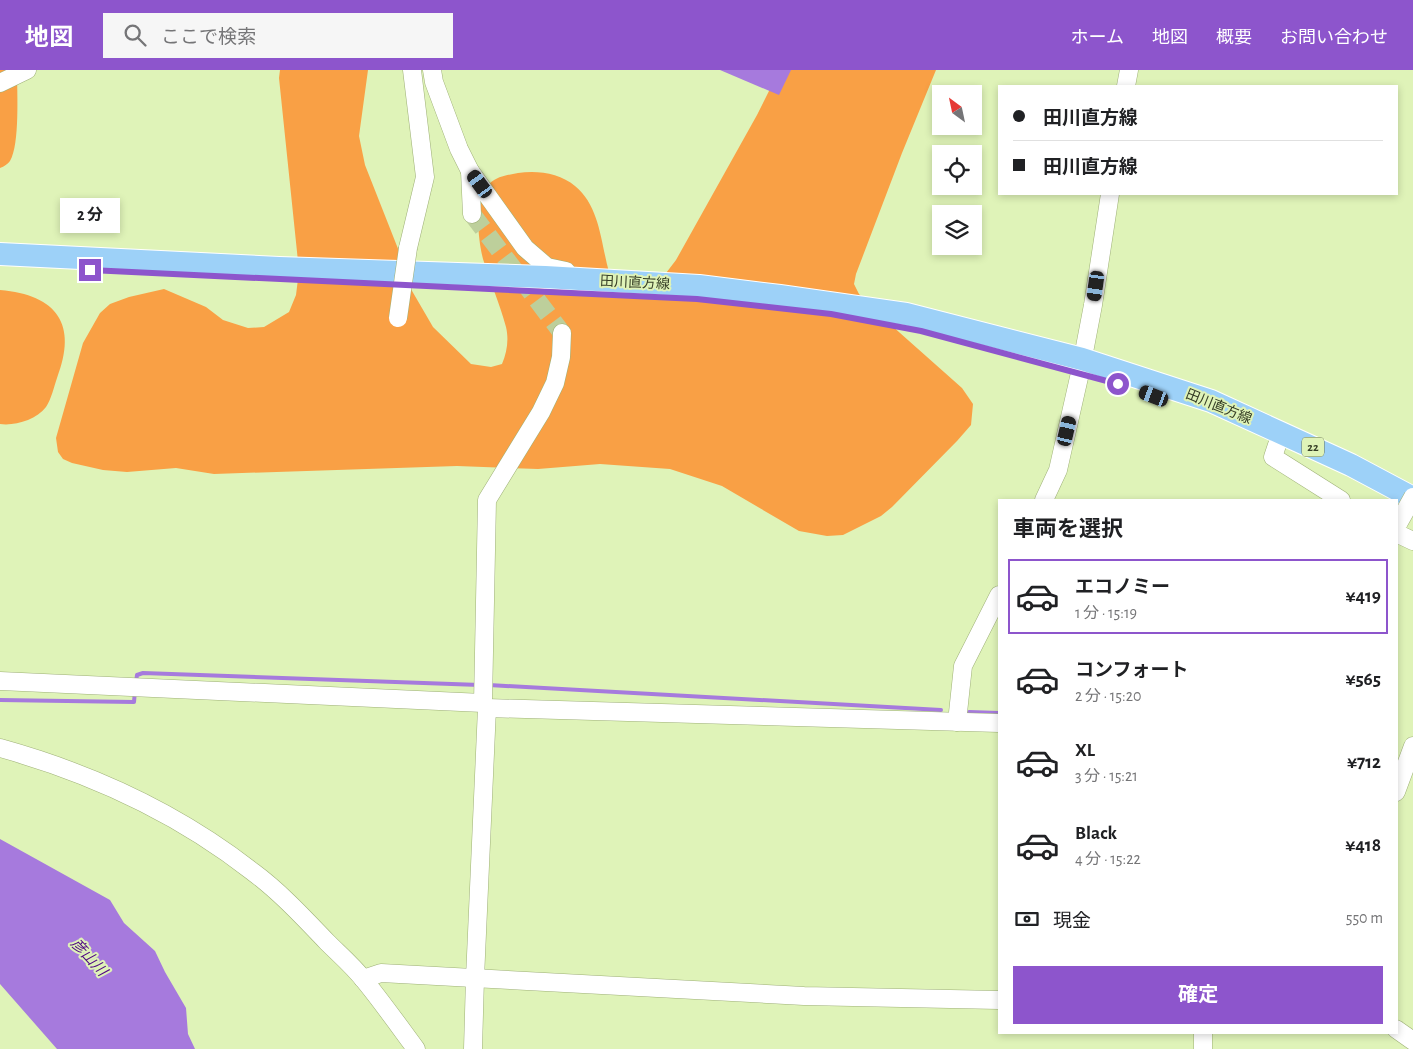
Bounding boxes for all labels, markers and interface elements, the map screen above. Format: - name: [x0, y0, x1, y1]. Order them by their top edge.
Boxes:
- search box: [103, 13, 453, 58]
- icon: search: [121, 21, 149, 49]
- text: 地図: [25, 26, 73, 50]
- text: ここで検索: [161, 28, 256, 47]
- text: ホーム: [1071, 29, 1124, 47]
- text: 地図: [1152, 29, 1188, 47]
- text: 概要: [1216, 29, 1252, 47]
- text: お問い合わせ: [1280, 29, 1388, 47]
- north arrow: [932, 85, 982, 135]
- map controls: [932, 85, 982, 255]
- text: 田川直方線: [1043, 109, 1138, 128]
- button: locate: [932, 145, 982, 195]
- text: 田川直方線: [1043, 158, 1138, 177]
- car: [465, 167, 494, 201]
- callout: 2 分: [60, 198, 120, 232]
- button: layers: [932, 205, 982, 255]
- text: 2 分: [77, 207, 103, 223]
- route end: [79, 259, 101, 281]
- car: [1086, 270, 1105, 302]
- street label: 田川直方線: [600, 272, 670, 292]
- route start: [1107, 373, 1129, 395]
- car: [1137, 384, 1170, 408]
- street label: 田川直方線: [1184, 385, 1254, 427]
- car: [1056, 415, 1077, 447]
- road number: 22: [1302, 438, 1324, 457]
- text: 車両を選択: [1013, 518, 1123, 540]
- icon: car: [1015, 574, 1060, 619]
- text: エコノミー: [1075, 578, 1170, 597]
- text: ¥419: [1345, 587, 1381, 606]
- text: 1 分 · 15:19: [1075, 605, 1137, 621]
- icon: car: [1015, 657, 1060, 702]
- text: コンフォート: [1075, 661, 1188, 680]
- text: ¥565: [1345, 670, 1381, 689]
- text: 2 分 · 15:20: [1075, 688, 1141, 704]
- icon: car: [1015, 740, 1060, 785]
- text: XL: [1075, 741, 1095, 760]
- text: ¥712: [1347, 753, 1381, 772]
- text: 3 分 · 15:21: [1075, 768, 1138, 784]
- icon: car: [1015, 823, 1060, 868]
- text: Black: [1075, 824, 1117, 843]
- text: ¥418: [1345, 836, 1381, 855]
- text: 4 分 · 15:22: [1075, 851, 1141, 867]
- icon: cash: [1013, 905, 1041, 933]
- text: 550 m: [1346, 910, 1383, 926]
- text: 現金: [1053, 912, 1091, 931]
- water label: 彦山川: [68, 935, 112, 980]
- button: 確定: [1013, 966, 1383, 1024]

